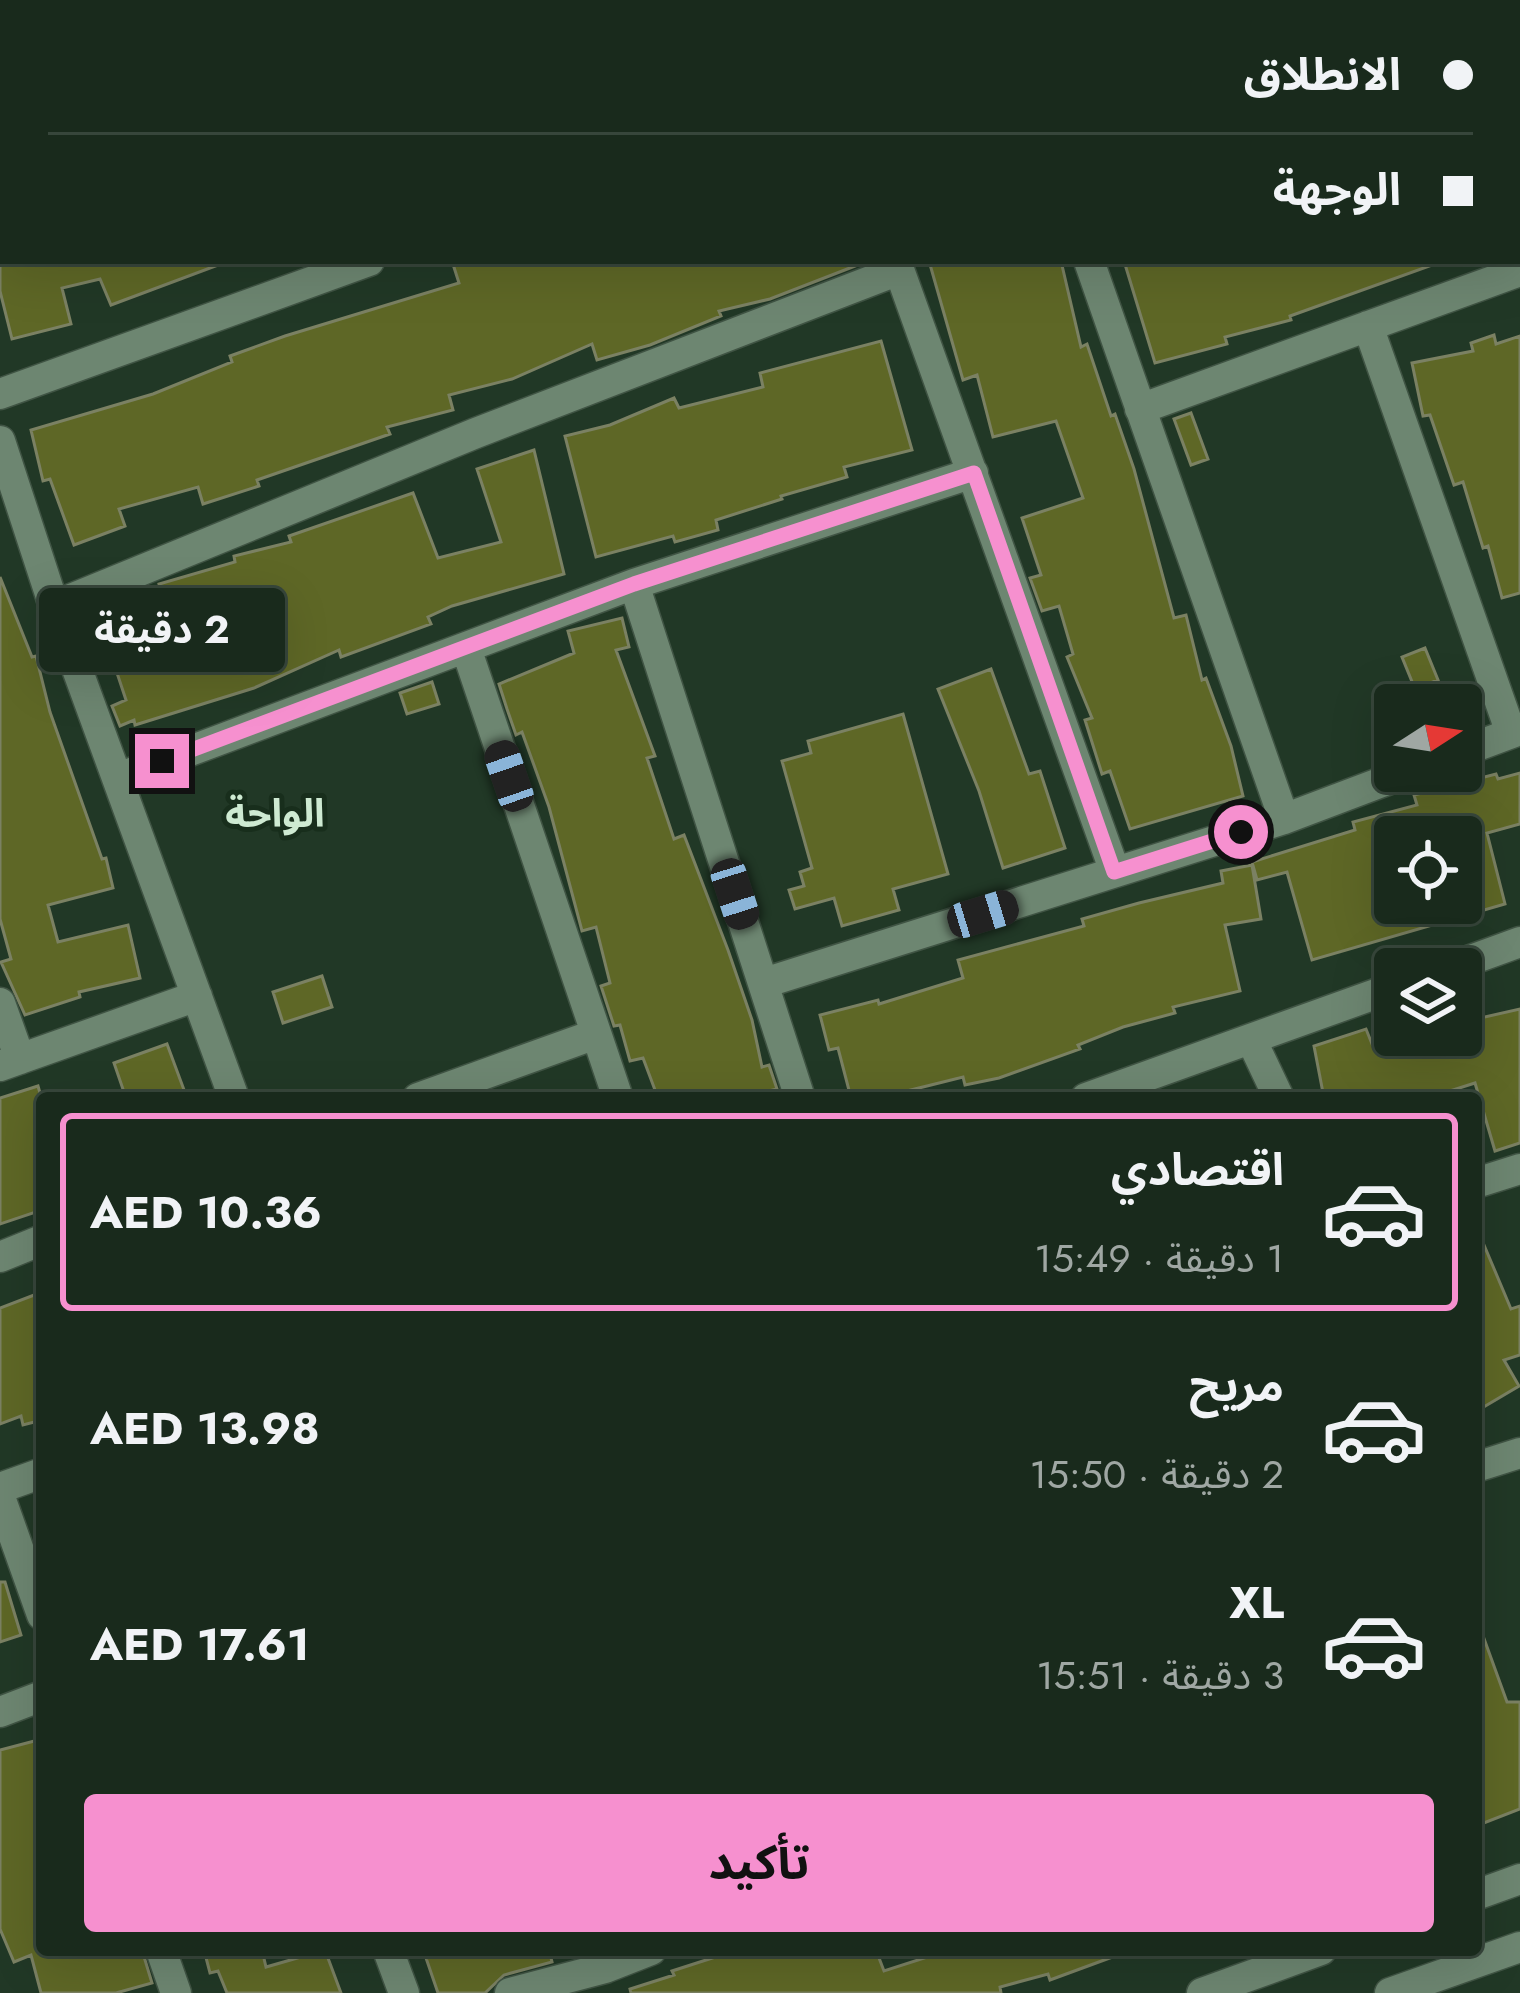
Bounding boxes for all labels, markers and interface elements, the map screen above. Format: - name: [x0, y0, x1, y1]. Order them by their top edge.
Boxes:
- text: الانطلاق: [1244, 42, 1401, 107]
- text: الوجهة: [1273, 157, 1401, 222]
- callout: 2 دقيقة: [39, 587, 285, 671]
- text: 2 دقيقة: [94, 601, 230, 658]
- north arrow: [1374, 684, 1482, 792]
- map controls: [1374, 684, 1482, 1056]
- route end: [135, 734, 189, 788]
- car: [480, 736, 538, 816]
- district label: الواحة: [225, 785, 325, 842]
- route start: [1214, 805, 1268, 859]
- button: locate: [1374, 816, 1482, 924]
- car: [707, 854, 763, 934]
- car: [943, 886, 1023, 942]
- button: layers: [1374, 948, 1482, 1056]
- text: اقتصادي: [1111, 1137, 1284, 1202]
- icon: car: [1320, 1158, 1428, 1266]
- text: AED 10.36: [90, 1180, 322, 1245]
- text: 1 دقيقة · 15:49: [1034, 1230, 1284, 1287]
- text: مريح: [1189, 1353, 1284, 1418]
- icon: car: [1320, 1374, 1428, 1482]
- text: AED 13.98: [90, 1396, 320, 1461]
- text: 2 دقيقة · 15:50: [1029, 1446, 1284, 1503]
- text: XL: [1229, 1570, 1284, 1635]
- icon: car: [1320, 1590, 1428, 1698]
- text: AED 17.61: [90, 1612, 310, 1677]
- text: 3 دقيقة · 15:51: [1036, 1647, 1284, 1704]
- button: تأكيد: [84, 1794, 1434, 1932]

